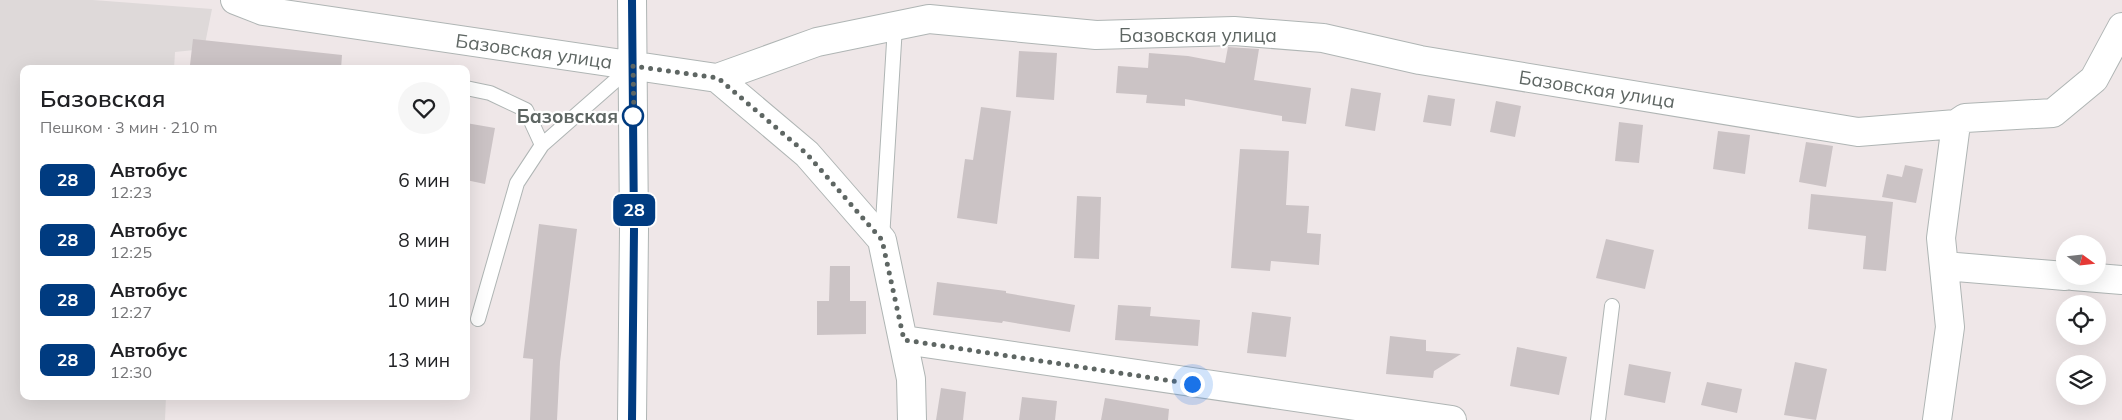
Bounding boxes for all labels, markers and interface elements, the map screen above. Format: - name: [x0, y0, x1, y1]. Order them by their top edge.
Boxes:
- street label: Базовская улица: [1119, 23, 1277, 47]
- street label: Базовская улица: [454, 28, 614, 74]
- street label: Базовская улица: [1517, 65, 1677, 113]
- button: heart: [398, 82, 450, 134]
- text: Базовская: [40, 83, 165, 113]
- place label: Базовская: [517, 104, 618, 128]
- marker: Базовская: [622, 105, 644, 127]
- text: Пешком · 3 мин · 210 m: [40, 117, 218, 137]
- text: Автобус: [110, 158, 188, 182]
- text: 28: [57, 168, 78, 191]
- text: 6 мин: [398, 168, 450, 192]
- text: 12:23: [110, 182, 152, 202]
- line badge: 28: [612, 194, 656, 226]
- text: 28: [623, 198, 645, 221]
- text: Автобус: [110, 218, 188, 242]
- text: 28: [57, 228, 78, 251]
- text: 8 мин: [398, 228, 450, 252]
- north arrow: [2056, 235, 2106, 285]
- map controls: [2056, 235, 2106, 405]
- text: 12:25: [110, 242, 152, 262]
- text: Автобус: [110, 278, 188, 302]
- text: 28: [57, 288, 78, 311]
- text: 10 мин: [387, 288, 450, 312]
- button: locate: [2056, 295, 2106, 345]
- text: 12:27: [110, 302, 152, 322]
- text: Автобус: [110, 338, 188, 362]
- text: 28: [57, 348, 78, 371]
- text: 13 мин: [387, 348, 450, 372]
- button: layers: [2056, 355, 2106, 405]
- text: 12:30: [110, 362, 152, 382]
- your location: [1180, 372, 1205, 397]

